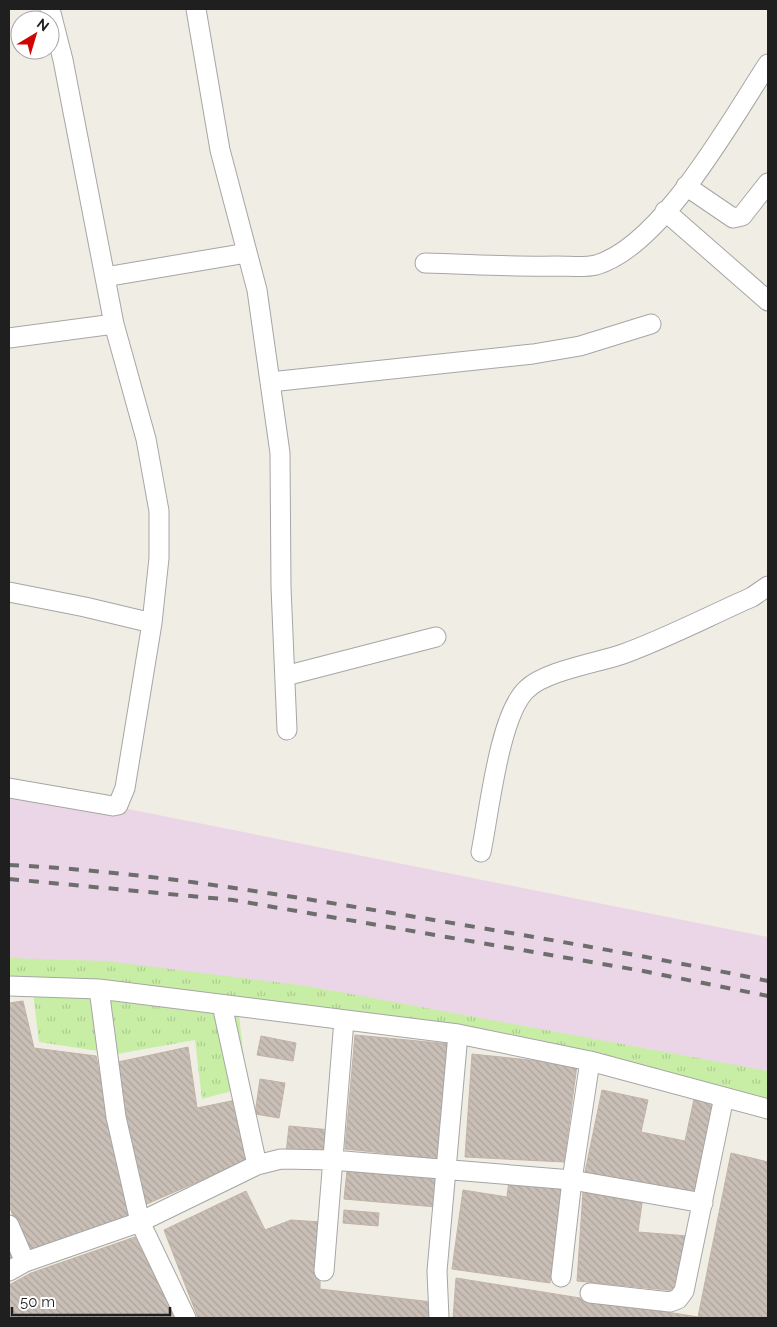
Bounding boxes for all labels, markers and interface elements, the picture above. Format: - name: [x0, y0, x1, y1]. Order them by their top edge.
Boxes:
- north arrow: [10, 10, 60, 60]
- text: N: [34, 15, 52, 34]
- scale bar: [12, 1284, 170, 1316]
- text: 50 m: [20, 1293, 55, 1311]

